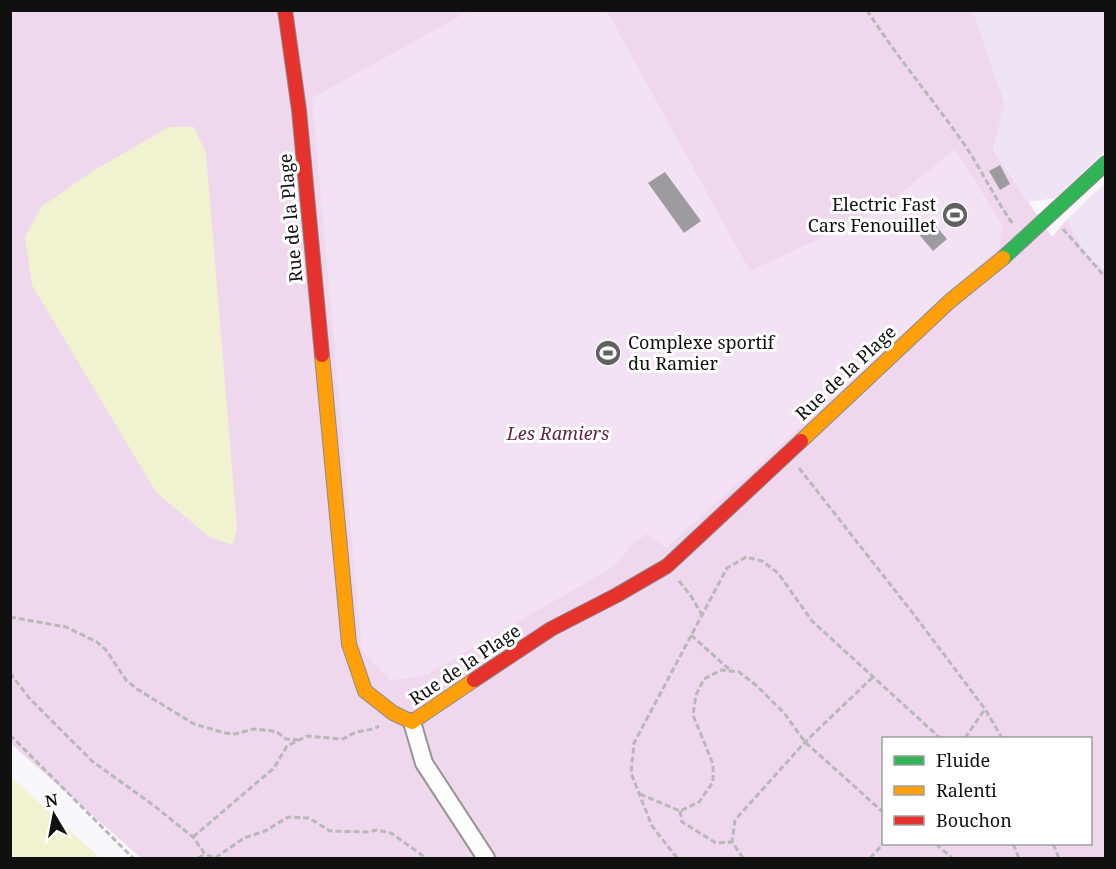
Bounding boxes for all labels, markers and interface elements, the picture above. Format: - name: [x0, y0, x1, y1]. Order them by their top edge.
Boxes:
- street label: Rue de la Plage: [272, 153, 308, 283]
- place label: Electric Fast Cars Fenouillet: [808, 192, 936, 237]
- sports icon: Electric Fast Cars Fenouillet: [940, 200, 970, 230]
- street label: Rue de la Plage: [790, 319, 901, 425]
- place label: Complexe sportif du Ramier: [628, 330, 776, 375]
- sports icon: Complexe sportif du Ramier: [593, 338, 623, 368]
- park label: Les Ramiers: [506, 421, 609, 445]
- street label: Rue de la Plage: [404, 618, 525, 710]
- legend: [882, 737, 1092, 845]
- text: Fluide: [936, 748, 990, 772]
- text: Ralenti: [936, 778, 997, 802]
- north arrow: [24, 785, 84, 845]
- text: N: [43, 788, 60, 812]
- text: Bouchon: [936, 808, 1012, 832]

